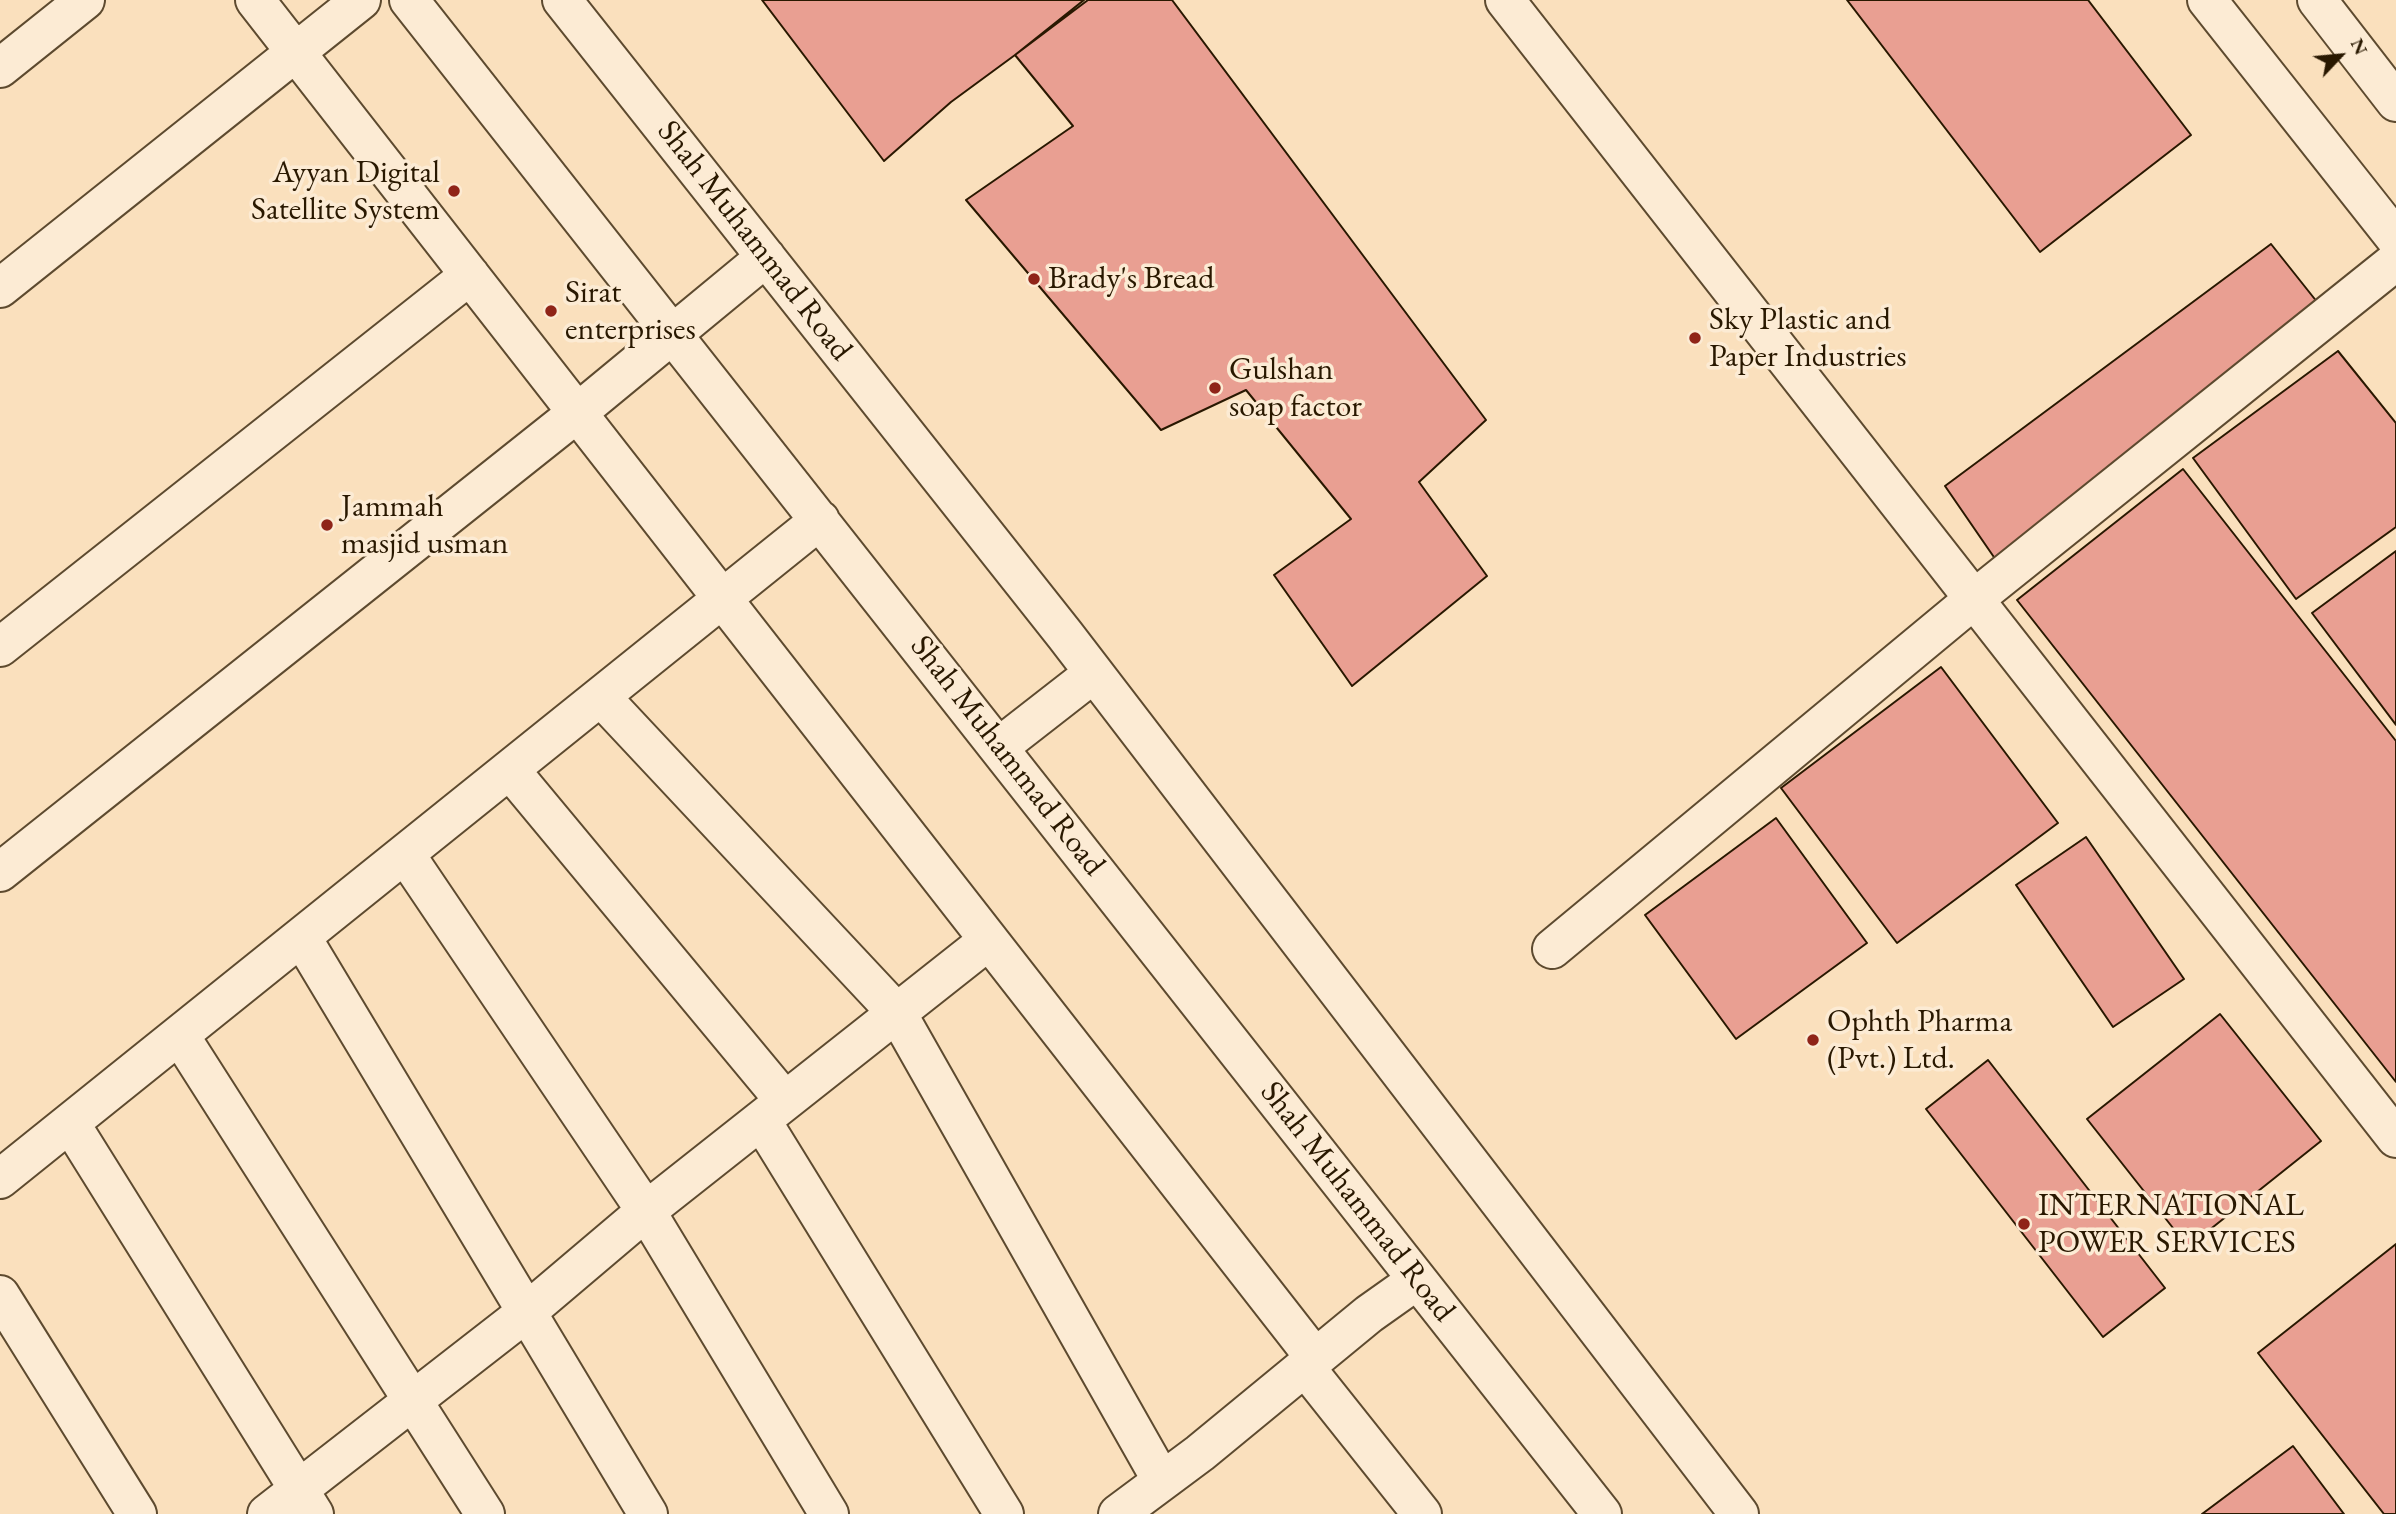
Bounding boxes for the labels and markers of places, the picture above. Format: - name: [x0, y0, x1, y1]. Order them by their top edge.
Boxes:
- place label: Ayyan Digital Satellite System: [251, 154, 440, 229]
- marker: Ayyan Digital Satellite System: [446, 183, 462, 199]
- place label: Brady's Bread: [1048, 260, 1214, 298]
- marker: Brady's Bread: [1026, 271, 1042, 287]
- place label: Sirat enterprises: [565, 274, 696, 349]
- place label: Sky Plastic and Paper Industries: [1709, 301, 1907, 376]
- marker: Sirat enterprises: [543, 303, 559, 319]
- marker: Sky Plastic and Paper Industries: [1687, 330, 1703, 346]
- place label: Gulshan soap factor: [1229, 351, 1362, 426]
- marker: Gulshan soap factor: [1207, 380, 1223, 396]
- place label: Jammah masjid usman: [341, 488, 508, 563]
- marker: Jammah masjid usman: [319, 517, 335, 533]
- place label: Ophth Pharma (Pvt.) Ltd.: [1827, 1003, 2012, 1078]
- marker: Ophth Pharma (Pvt.) Ltd.: [1805, 1032, 1821, 1048]
- place label: INTERNATIONAL POWER SERVICES: [2038, 1187, 2304, 1262]
- marker: INTERNATIONAL POWER SERVICES: [2016, 1216, 2032, 1232]

